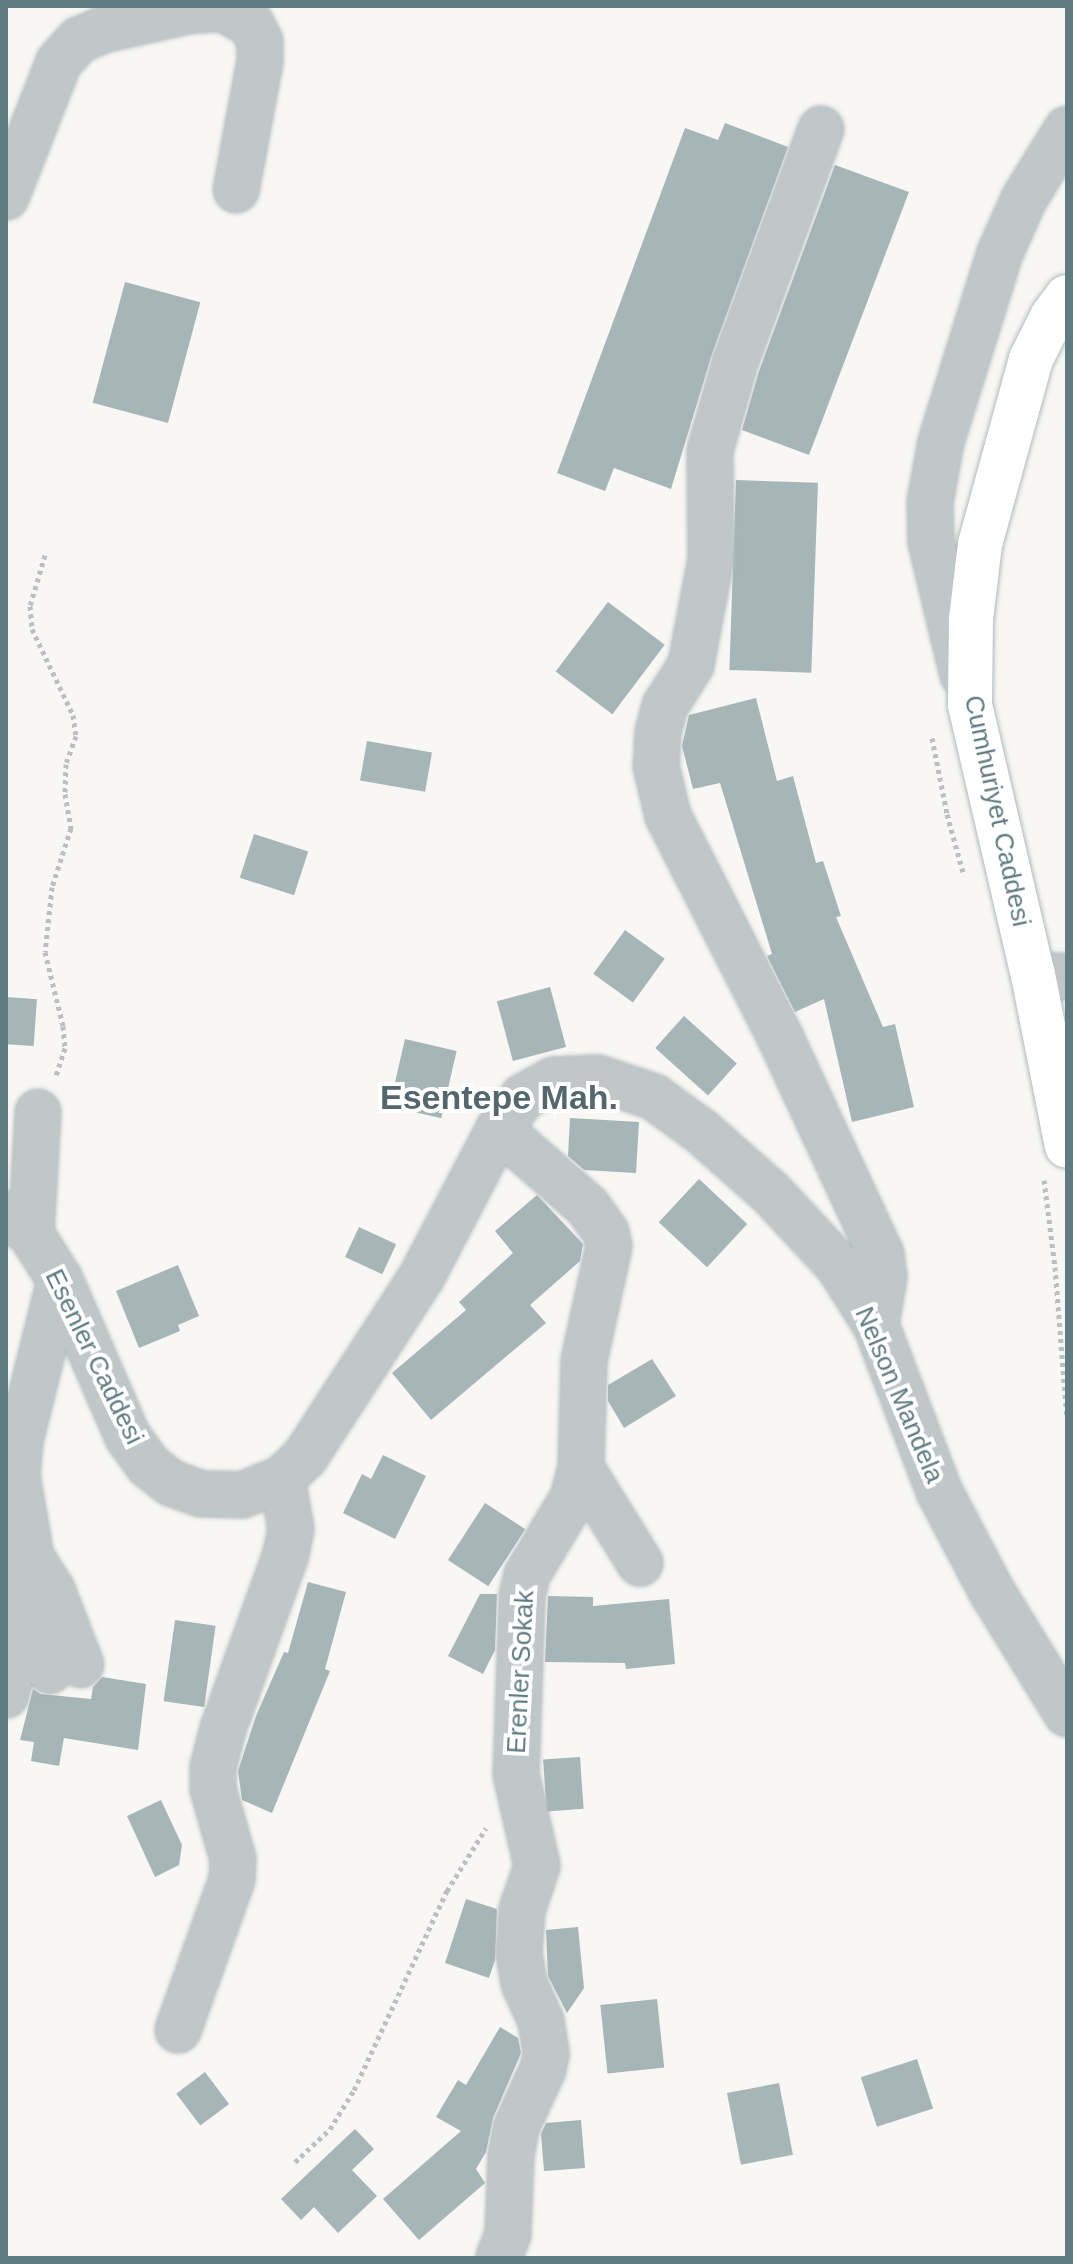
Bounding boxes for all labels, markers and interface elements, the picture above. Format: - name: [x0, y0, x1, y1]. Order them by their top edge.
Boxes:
- street label: Cumhuriyet Caddesi: [957, 693, 1037, 929]
- district label: Esentepe Mah.: [380, 1078, 618, 1118]
- street label: Esenler Caddesi: [38, 1264, 150, 1450]
- street label: Nelson Mandela: [848, 1302, 950, 1488]
- street label: Erenler Sokak: [501, 1590, 541, 1754]

